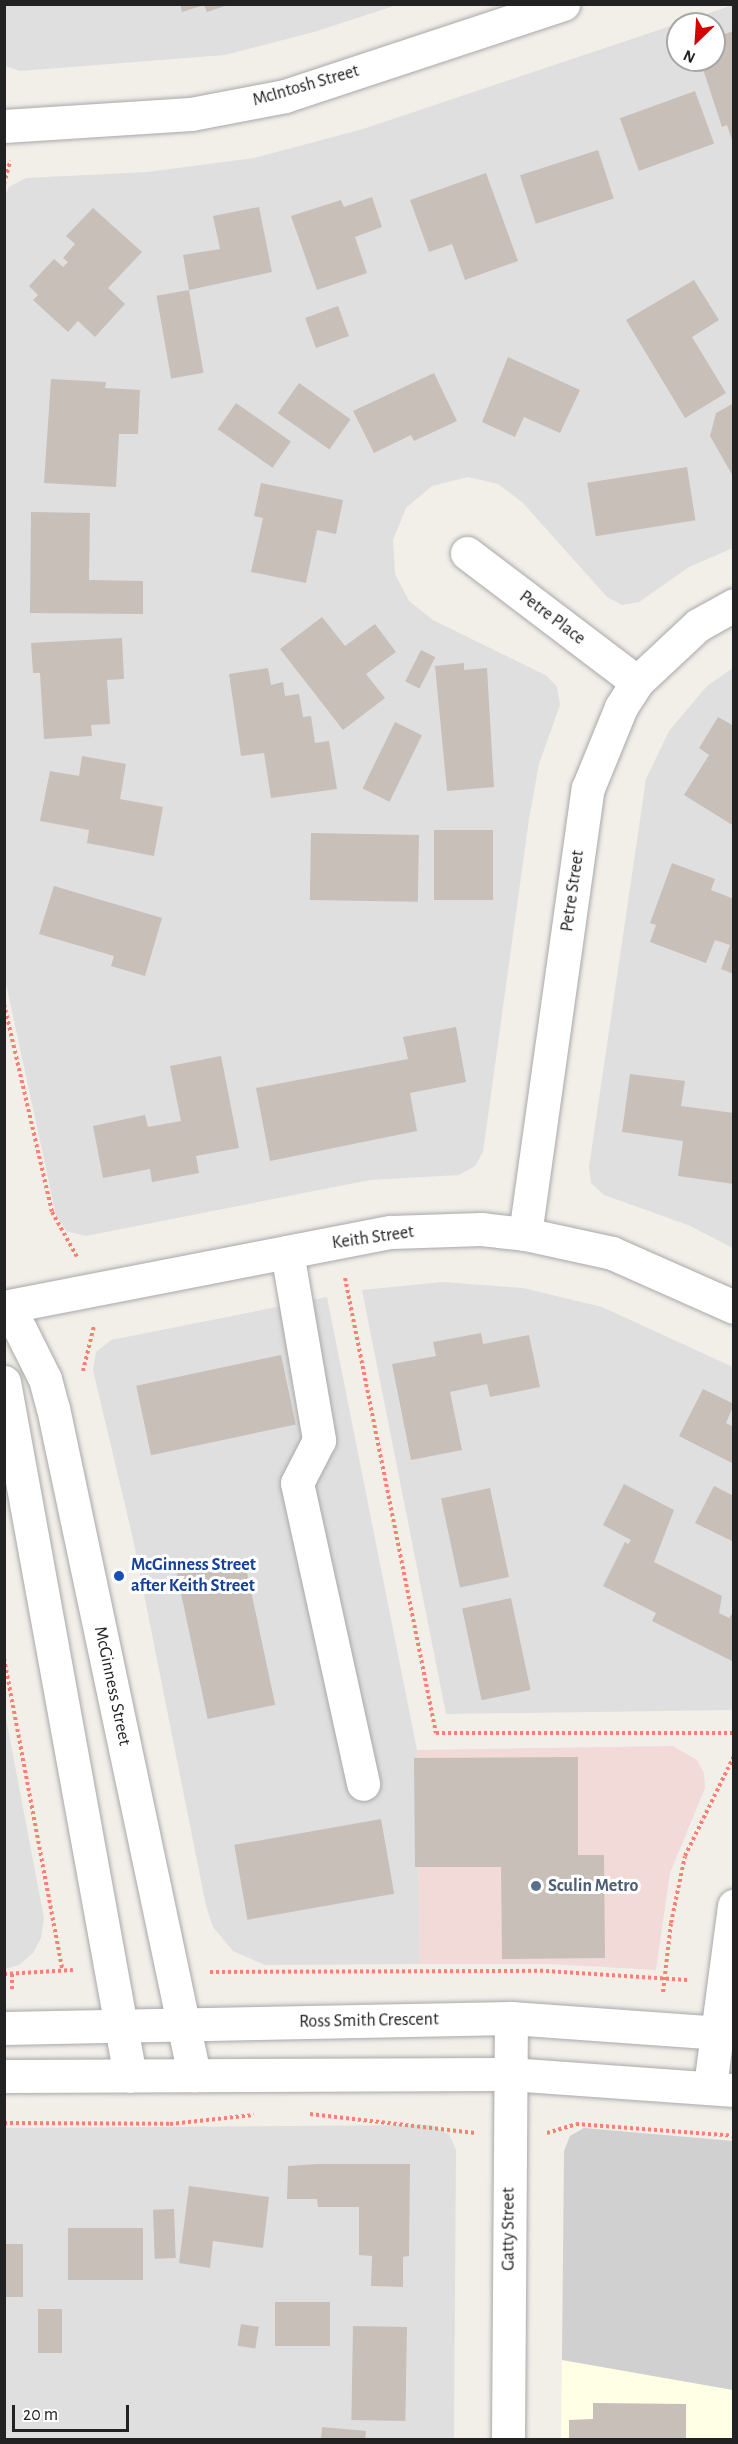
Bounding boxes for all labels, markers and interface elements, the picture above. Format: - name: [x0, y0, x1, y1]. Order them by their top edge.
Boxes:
- north arrow: [666, 12, 726, 72]
- text: N: [681, 47, 698, 66]
- street label: McIntosh Street: [250, 60, 362, 112]
- street label: Petre Place: [515, 586, 589, 650]
- street label: Petre Street: [557, 849, 589, 933]
- street label: Keith Street: [331, 1222, 415, 1254]
- place label: McGinness Street after Keith Street: [131, 1555, 256, 1598]
- marker: McGinness Street after Keith Street: [112, 1569, 126, 1583]
- street label: McGinness Street: [89, 1624, 135, 1748]
- place label: Sculin Metro: [548, 1875, 638, 1897]
- marker: Sculin Metro: [529, 1879, 543, 1893]
- street label: Ross Smith Crescent: [299, 2009, 439, 2033]
- street label: Gatty Street: [498, 2187, 520, 2271]
- scale bar: [15, 2393, 132, 2431]
- text: 20 m: [23, 2406, 58, 2424]

